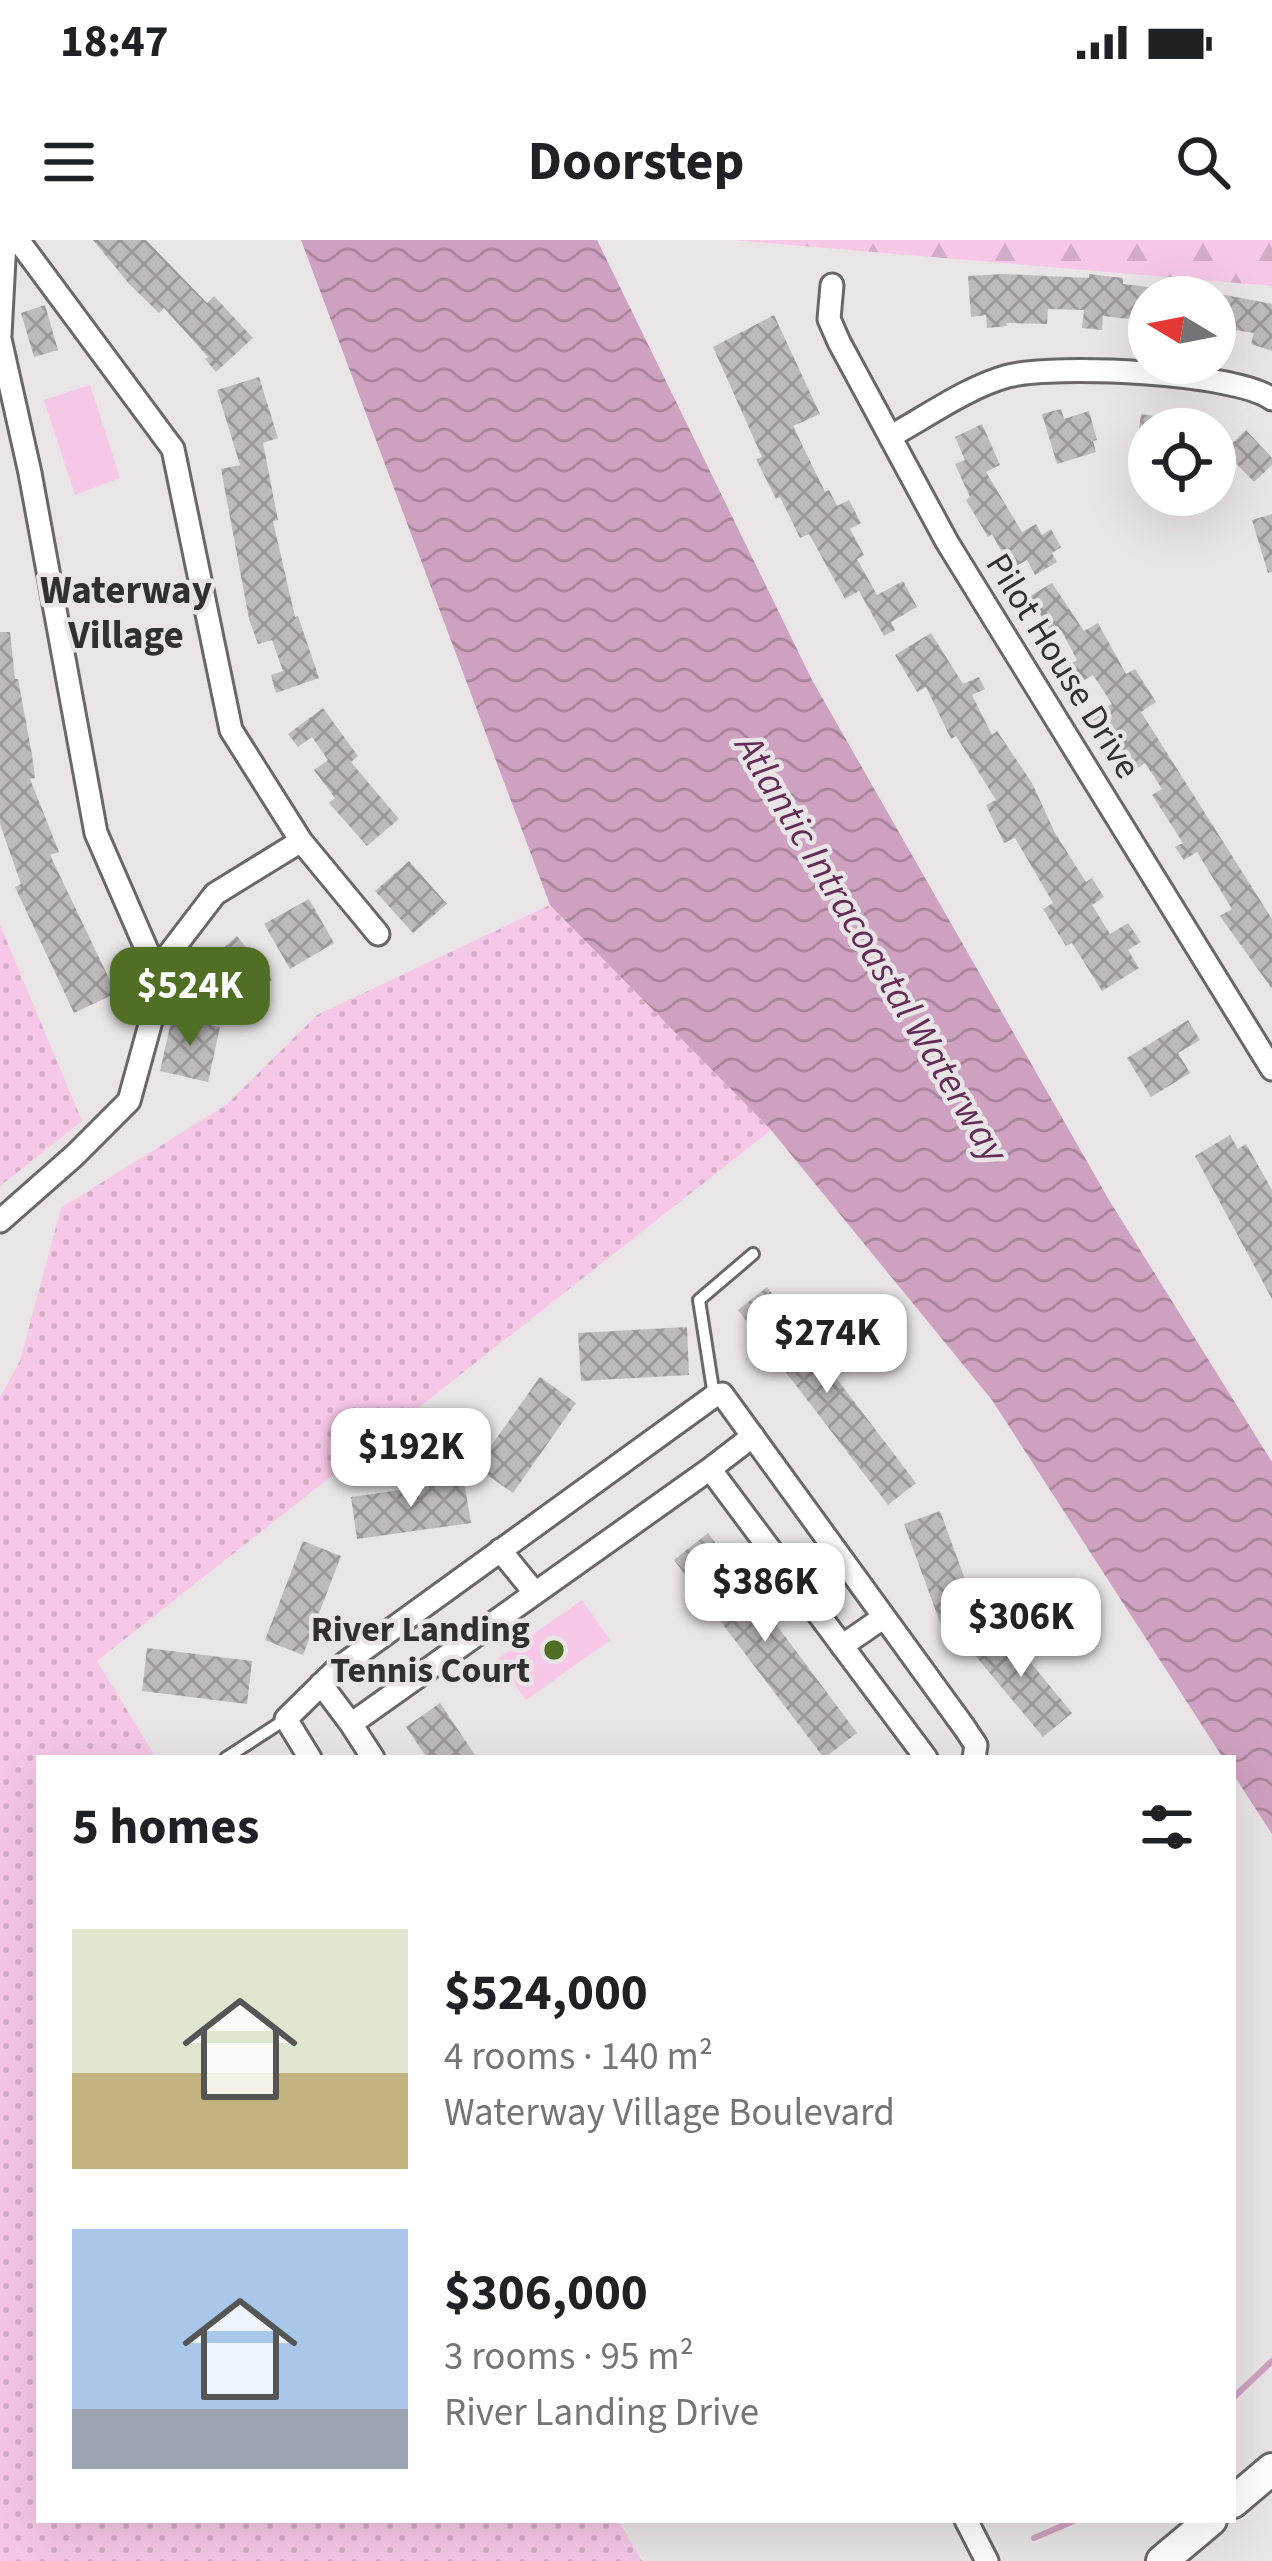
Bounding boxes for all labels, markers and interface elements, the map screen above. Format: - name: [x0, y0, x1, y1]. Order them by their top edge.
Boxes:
- text: 18:47: [60, 10, 169, 74]
- text: Doorstep: [528, 124, 744, 201]
- icon: menu: [36, 129, 102, 195]
- icon: search: [1170, 129, 1236, 195]
- north arrow: [1128, 276, 1236, 384]
- map controls: [1128, 276, 1236, 516]
- button: locate: [1128, 408, 1236, 516]
- street label: Pilot House Drive: [973, 543, 1153, 789]
- district label: Waterway Village: [40, 563, 212, 664]
- water label: Atlantic Intracoastal Waterway: [720, 723, 1022, 1175]
- pin: $524K: [106, 947, 274, 1049]
- text: $524K: [137, 958, 243, 1014]
- pin: $274K: [743, 1294, 911, 1396]
- text: $274K: [774, 1305, 880, 1361]
- pin: $192K: [327, 1408, 495, 1510]
- text: $192K: [358, 1419, 464, 1475]
- pin: $386K: [681, 1543, 849, 1645]
- text: $386K: [712, 1554, 818, 1610]
- pin: $306K: [937, 1578, 1105, 1680]
- text: $306K: [968, 1589, 1074, 1645]
- place label: River Landing Tennis Court: [311, 1604, 530, 1696]
- marker: River Landing Tennis Court: [541, 1637, 567, 1663]
- text: 5 homes: [72, 1791, 259, 1863]
- icon: filters: [1134, 1794, 1200, 1860]
- text: $524,000: [444, 1957, 648, 2029]
- icon: home: [168, 1977, 312, 2121]
- text: 4 rooms · 140 m²: [444, 2029, 713, 2085]
- text: Waterway Village Boulevard: [444, 2085, 895, 2141]
- text: $306,000: [444, 2257, 648, 2329]
- icon: home: [168, 2277, 312, 2421]
- text: 3 rooms · 95 m²: [444, 2329, 694, 2385]
- text: River Landing Drive: [444, 2385, 759, 2441]

